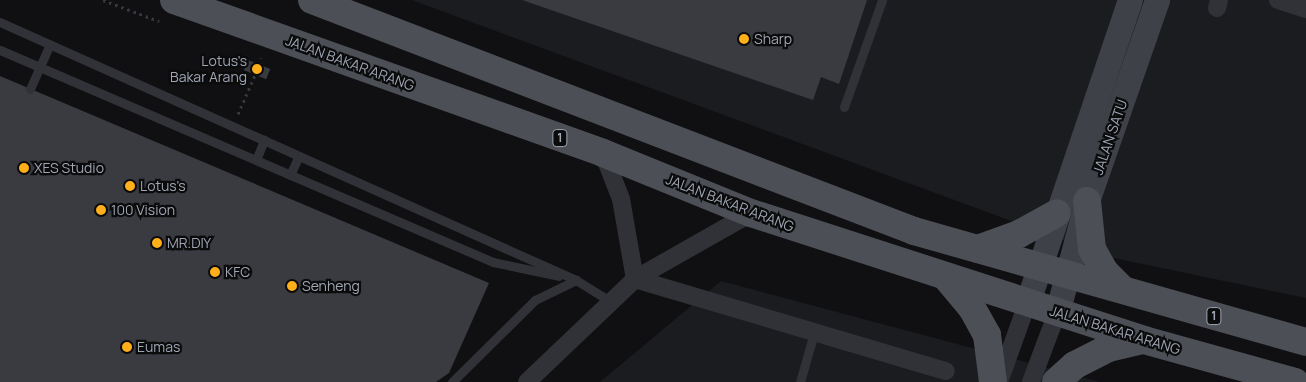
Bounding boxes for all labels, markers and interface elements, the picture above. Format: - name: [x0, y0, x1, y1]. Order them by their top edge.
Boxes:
- place label: Sharp: [754, 31, 792, 47]
- street label: JALAN BAKAR ARANG: [283, 32, 417, 94]
- marker: Sharp: [738, 33, 750, 45]
- place label: Lotus's Bakar Arang: [170, 53, 247, 85]
- marker: Lotus's Bakar Arang: [251, 63, 263, 75]
- street label: JALAN SATU: [1089, 97, 1131, 177]
- road number: 1: [551, 128, 569, 148]
- place label: XES Studio: [34, 160, 104, 176]
- marker: XES Studio: [18, 162, 30, 174]
- street label: JALAN BAKAR ARANG: [664, 171, 796, 235]
- place label: Lotus's: [140, 178, 186, 194]
- marker: Lotus's: [124, 180, 136, 192]
- place label: 100 Vision: [111, 202, 175, 218]
- marker: 100 Vision: [95, 204, 107, 216]
- place label: MR.DIY: [167, 235, 211, 251]
- marker: MR.DIY: [151, 237, 163, 249]
- place label: KFC: [225, 264, 250, 280]
- marker: KFC: [209, 266, 221, 278]
- place label: Senheng: [302, 278, 360, 294]
- marker: Senheng: [286, 280, 298, 292]
- street label: JALAN BAKAR ARANG: [1048, 302, 1182, 358]
- road number: 1: [1205, 306, 1223, 326]
- place label: Eumas: [137, 339, 180, 355]
- marker: Eumas: [121, 341, 133, 353]

